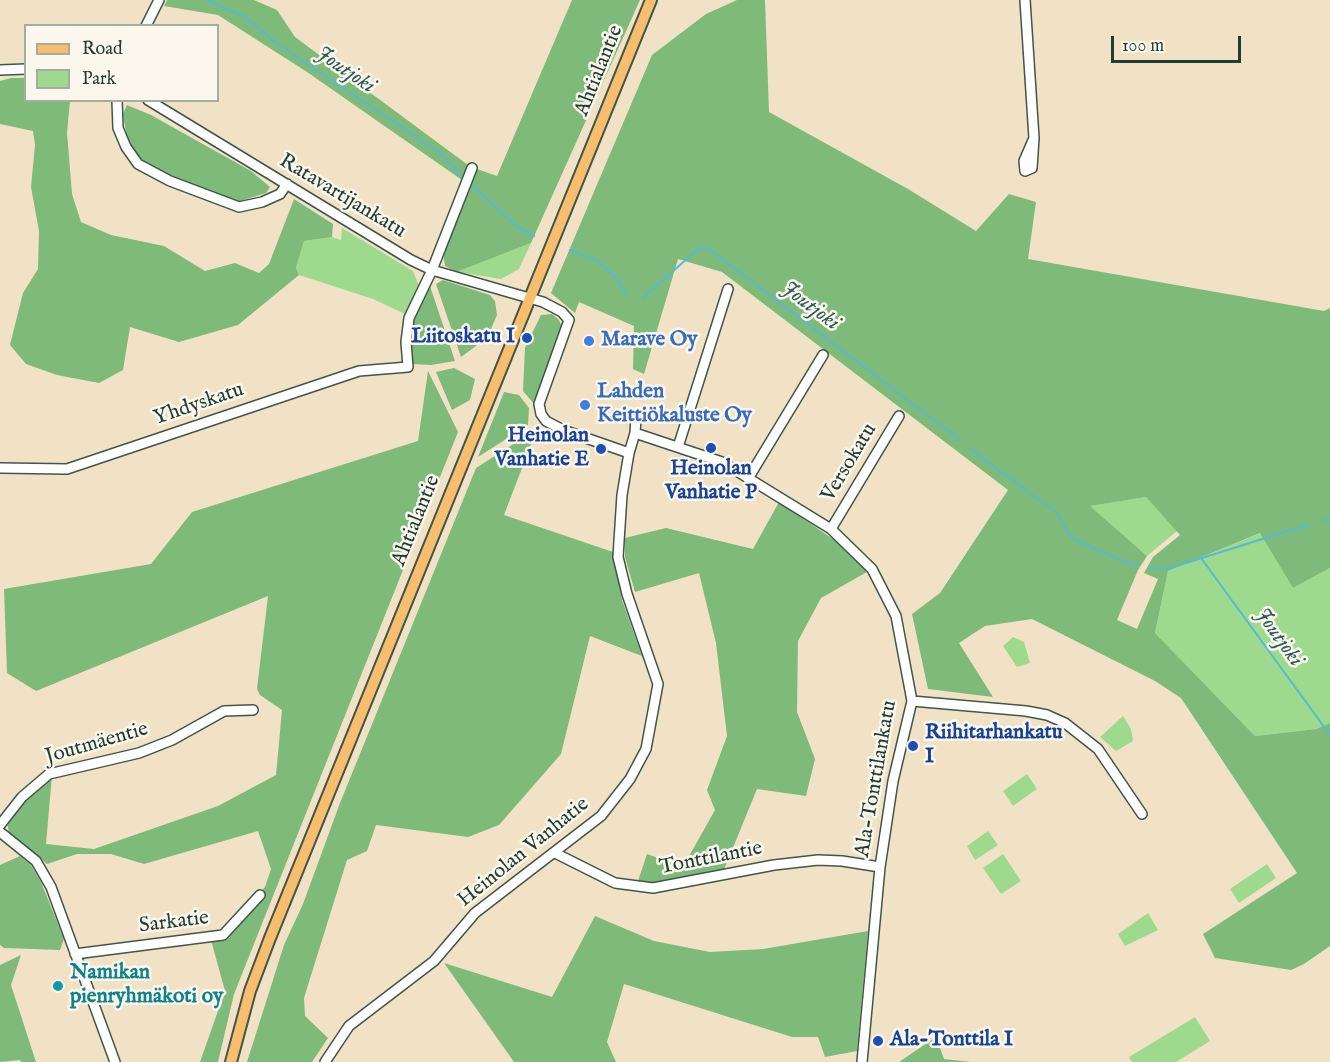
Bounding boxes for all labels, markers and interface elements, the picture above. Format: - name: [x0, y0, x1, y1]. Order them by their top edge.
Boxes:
- street label: Ahtialantie: [570, 22, 630, 120]
- legend: [24, 24, 219, 102]
- scale bar: [1114, 24, 1244, 62]
- text: 100 m: [1122, 35, 1164, 58]
- text: Road: [82, 38, 123, 61]
- water label: Joutjoki: [310, 42, 380, 100]
- text: Park: [82, 68, 116, 91]
- street label: Ratavartijankatu: [274, 149, 410, 245]
- water label: Joutjoki: [776, 277, 844, 337]
- place label: Liitoskatu I: [411, 325, 515, 351]
- place label: Marave Oy: [601, 328, 698, 354]
- marker: Liitoskatu I: [520, 331, 534, 345]
- marker: Marave Oy: [582, 334, 596, 348]
- street label: Yhdyskatu: [151, 378, 247, 432]
- place label: Lahden Keittiökaluste Oy: [597, 380, 752, 430]
- marker: Lahden Keittiökaluste Oy: [578, 398, 592, 412]
- street label: Versokatu: [817, 419, 883, 507]
- place label: Heinolan Vanhatie E: [495, 424, 589, 474]
- marker: Heinolan Vanhatie P: [704, 441, 718, 455]
- marker: Heinolan Vanhatie E: [594, 442, 608, 456]
- place label: Heinolan Vanhatie P: [665, 457, 757, 507]
- street label: Ahtialantie: [387, 472, 447, 570]
- water label: Joutjoki: [1248, 604, 1308, 672]
- street label: Ala-Tonttilankatu: [851, 699, 903, 859]
- street label: Joutmäentie: [43, 717, 151, 771]
- place label: Riihitarhankatu I: [925, 721, 1063, 771]
- marker: Riihitarhankatu I: [906, 739, 920, 753]
- street label: Heinolan Vanhatie: [453, 792, 595, 914]
- street label: Tonttilantie: [657, 837, 765, 881]
- street label: Sarkatie: [138, 906, 210, 940]
- place label: Namikan pienryhmäkoti oy: [70, 961, 223, 1011]
- marker: Namikan pienryhmäkoti oy: [51, 979, 65, 993]
- place label: Ala-Tonttila I: [890, 1028, 1013, 1054]
- marker: Ala-Tonttila I: [871, 1034, 885, 1048]

